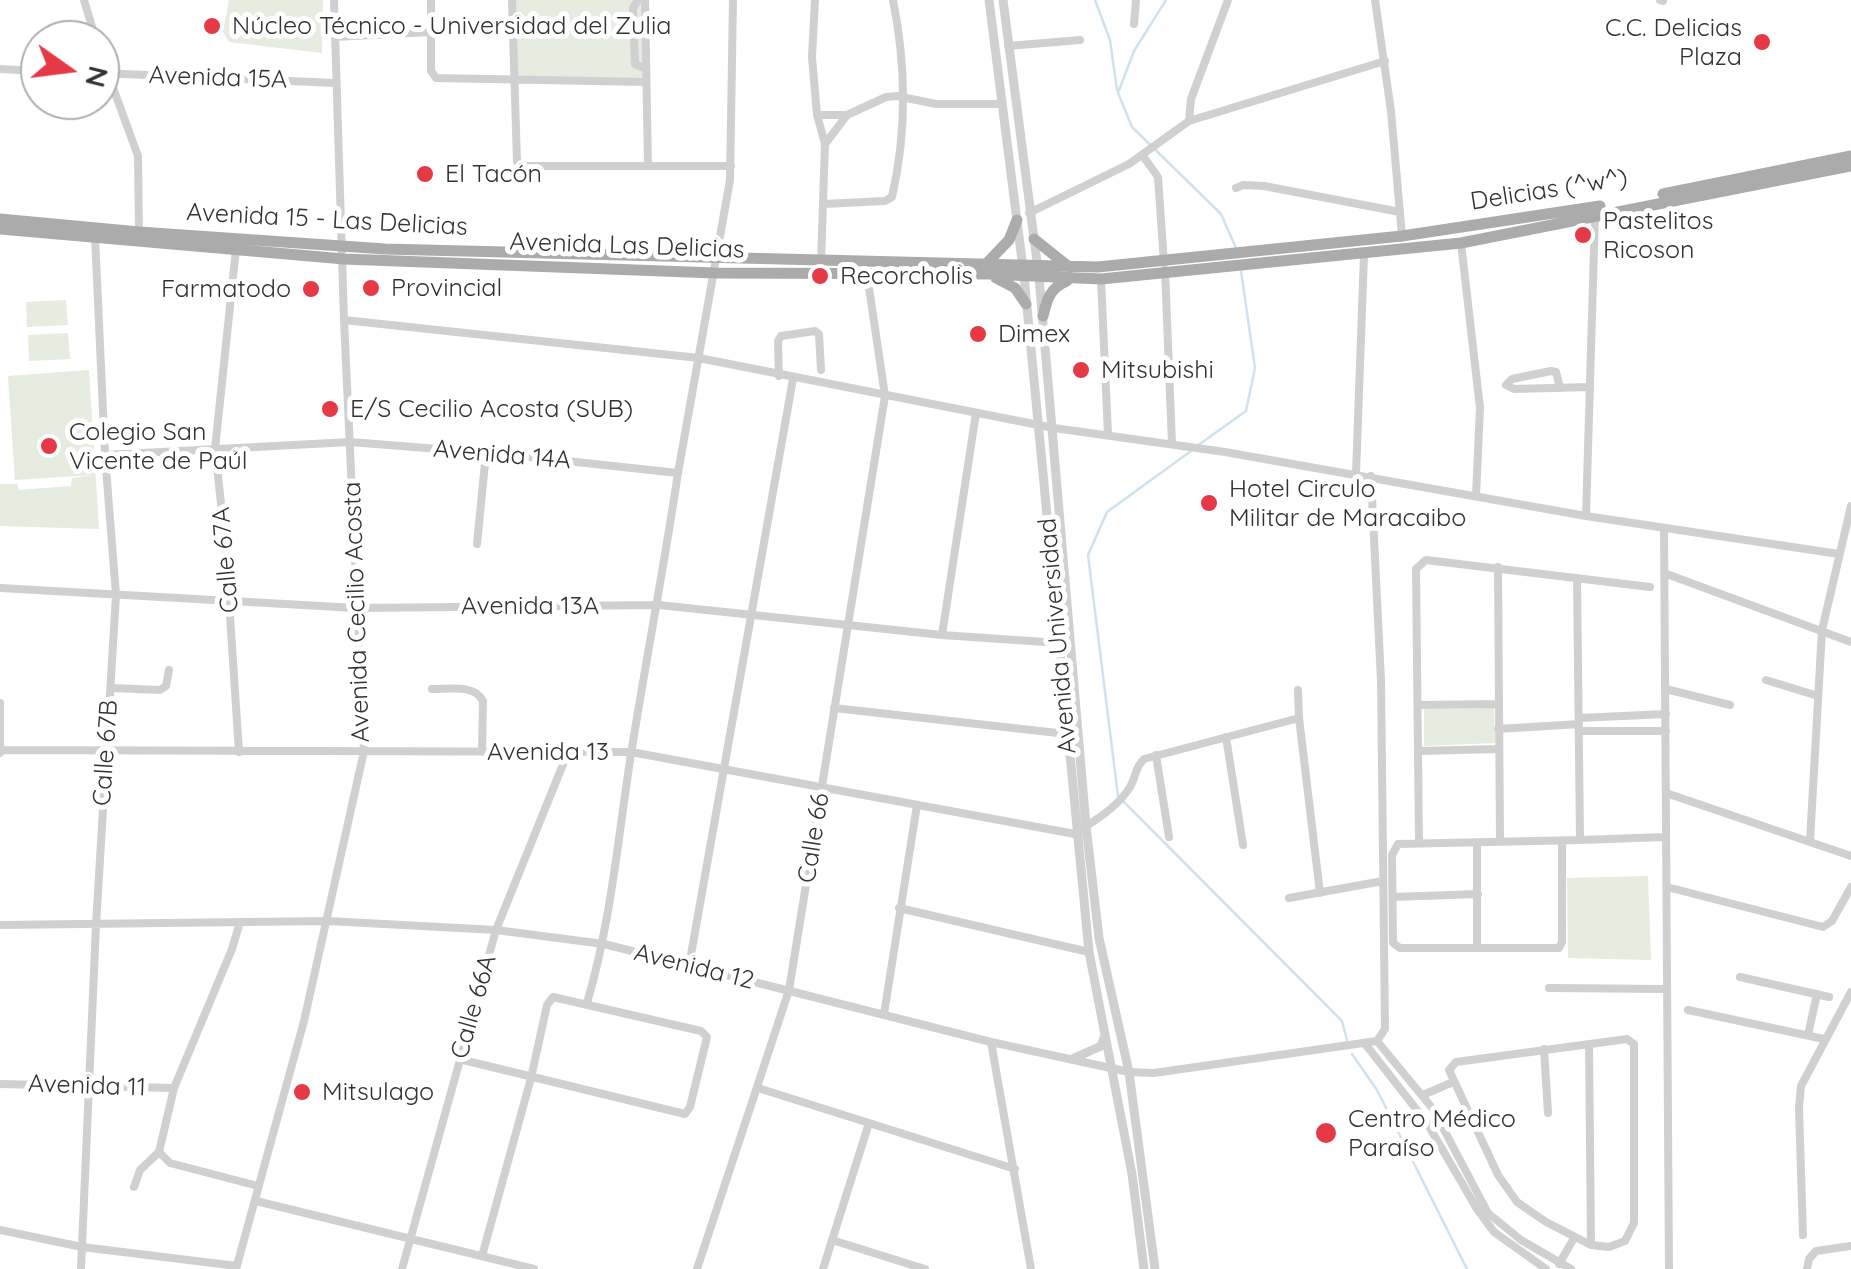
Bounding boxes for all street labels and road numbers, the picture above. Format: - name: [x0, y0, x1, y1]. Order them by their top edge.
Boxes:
- street label: Avenida 15A: [148, 61, 288, 95]
- street label: Delicias (^w^): [1468, 163, 1630, 217]
- street label: Avenida 15 - Las Delicias: [186, 198, 468, 242]
- street label: Avenida Las Delicias: [509, 227, 745, 265]
- street label: Avenida 14A: [432, 434, 572, 476]
- street label: Avenida Cecilio Acosta: [337, 481, 377, 743]
- street label: Calle 67A: [206, 506, 246, 614]
- street label: Avenida Universidad: [1033, 517, 1083, 755]
- street label: Avenida 13A: [461, 591, 599, 621]
- street label: Calle 67B: [87, 699, 125, 807]
- street label: Avenida 13: [487, 737, 609, 767]
- street label: Calle 66: [792, 791, 836, 885]
- street label: Avenida 12: [631, 938, 757, 996]
- street label: Calle 66A: [445, 952, 503, 1062]
- street label: Avenida 11: [27, 1069, 147, 1103]

